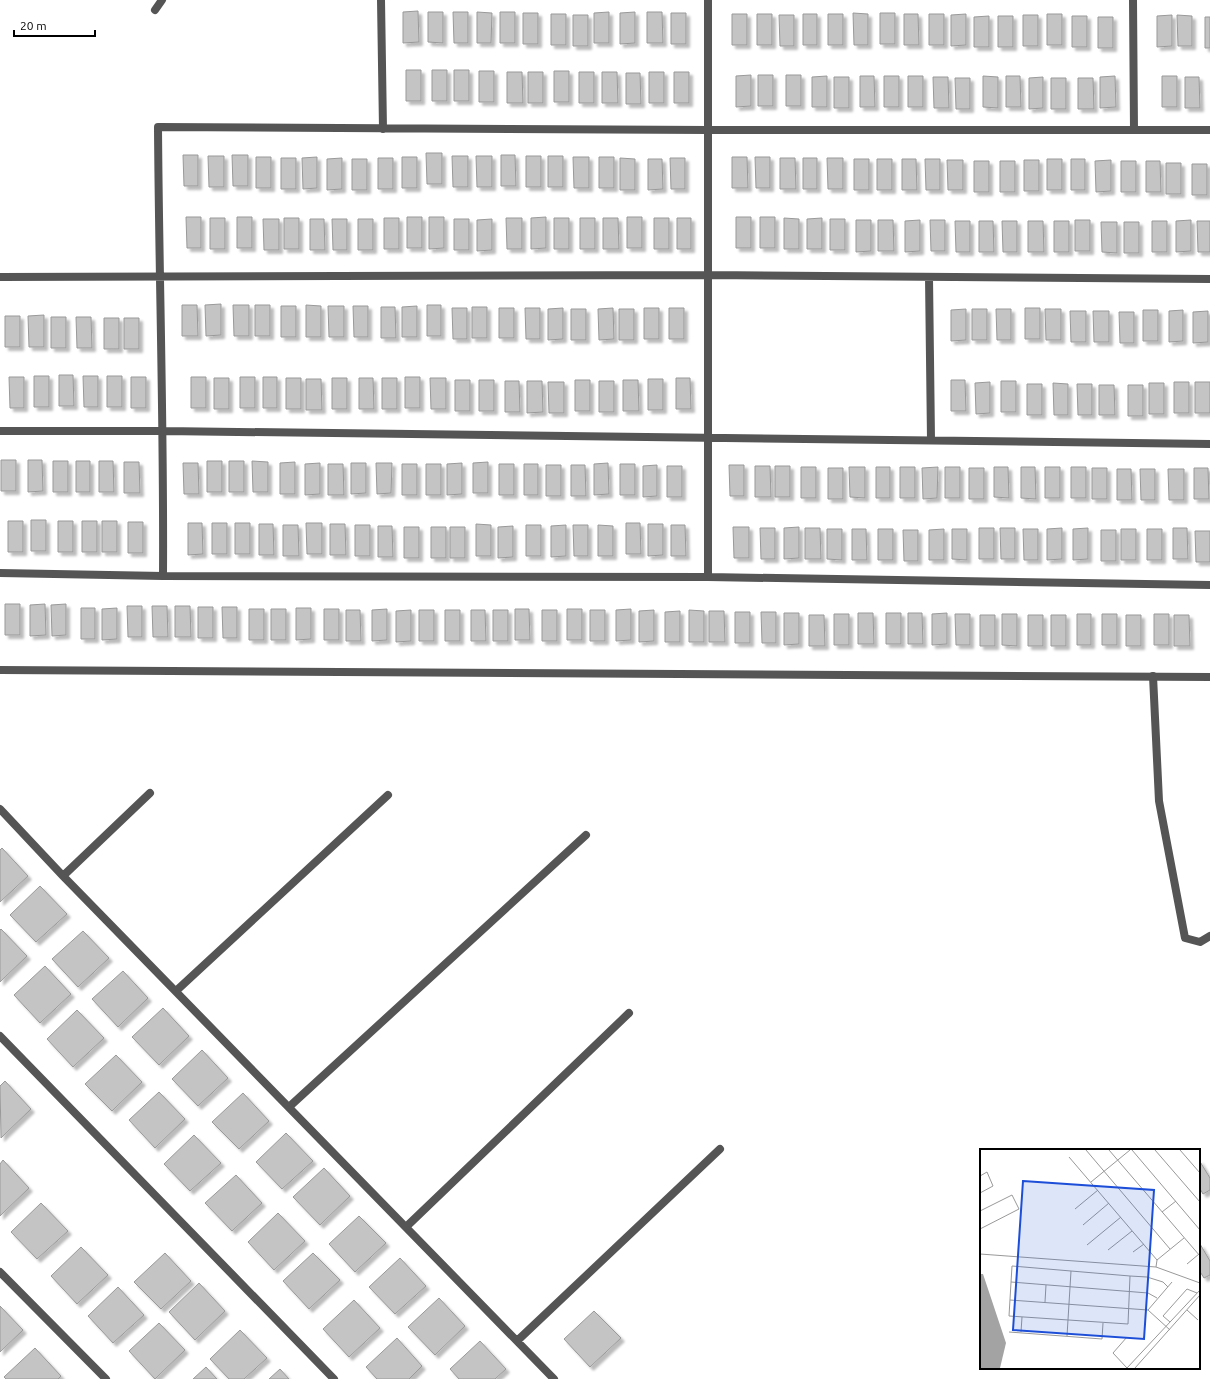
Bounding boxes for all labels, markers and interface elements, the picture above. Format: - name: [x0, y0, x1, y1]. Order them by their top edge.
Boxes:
- scale bar: [14, 12, 95, 38]
- text: 20 m: [20, 19, 47, 32]
- inset map: [980, 1149, 1200, 1369]

